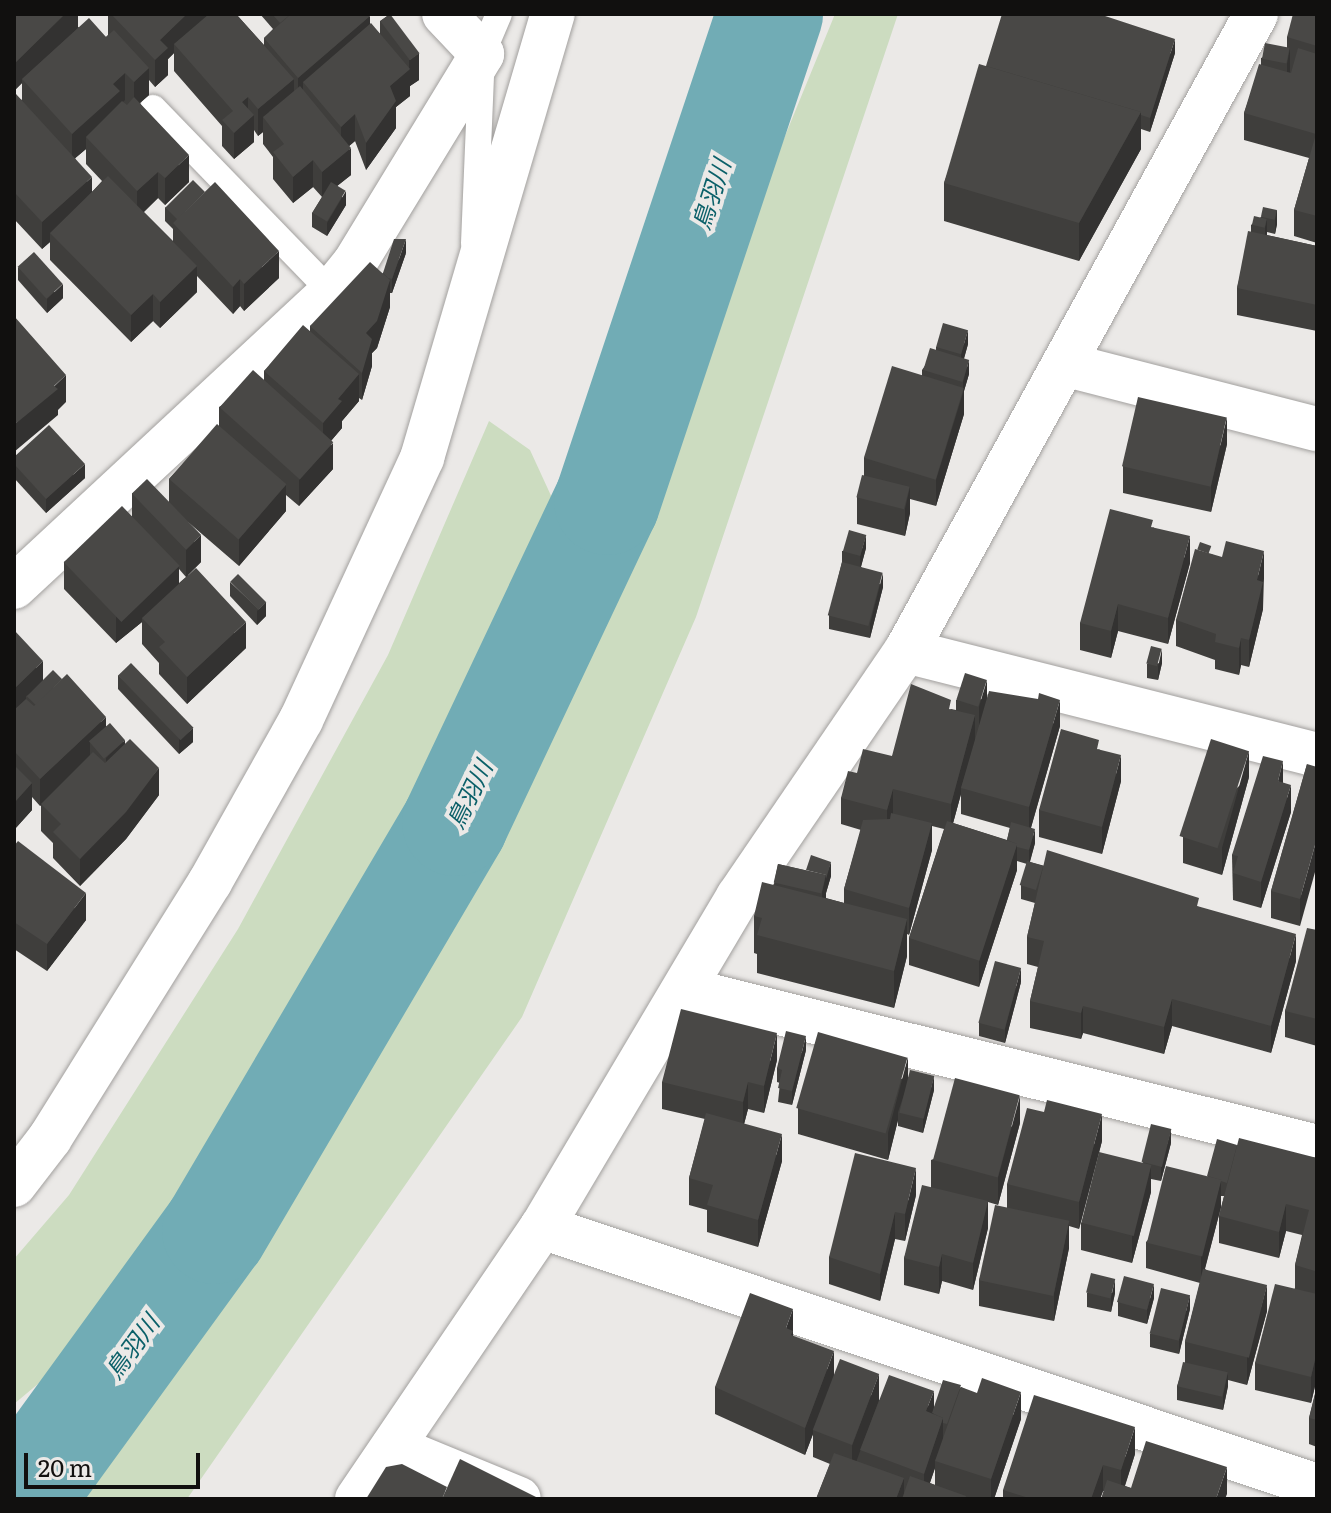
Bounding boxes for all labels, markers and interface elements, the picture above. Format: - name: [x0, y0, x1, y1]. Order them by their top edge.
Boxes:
- water label: 鳥羽川: [685, 155, 735, 233]
- water label: 鳥羽川: [439, 755, 497, 833]
- water label: 鳥羽川: [98, 1308, 164, 1384]
- scale bar: [28, 1437, 204, 1487]
- text: 20 m: [38, 1449, 92, 1484]

